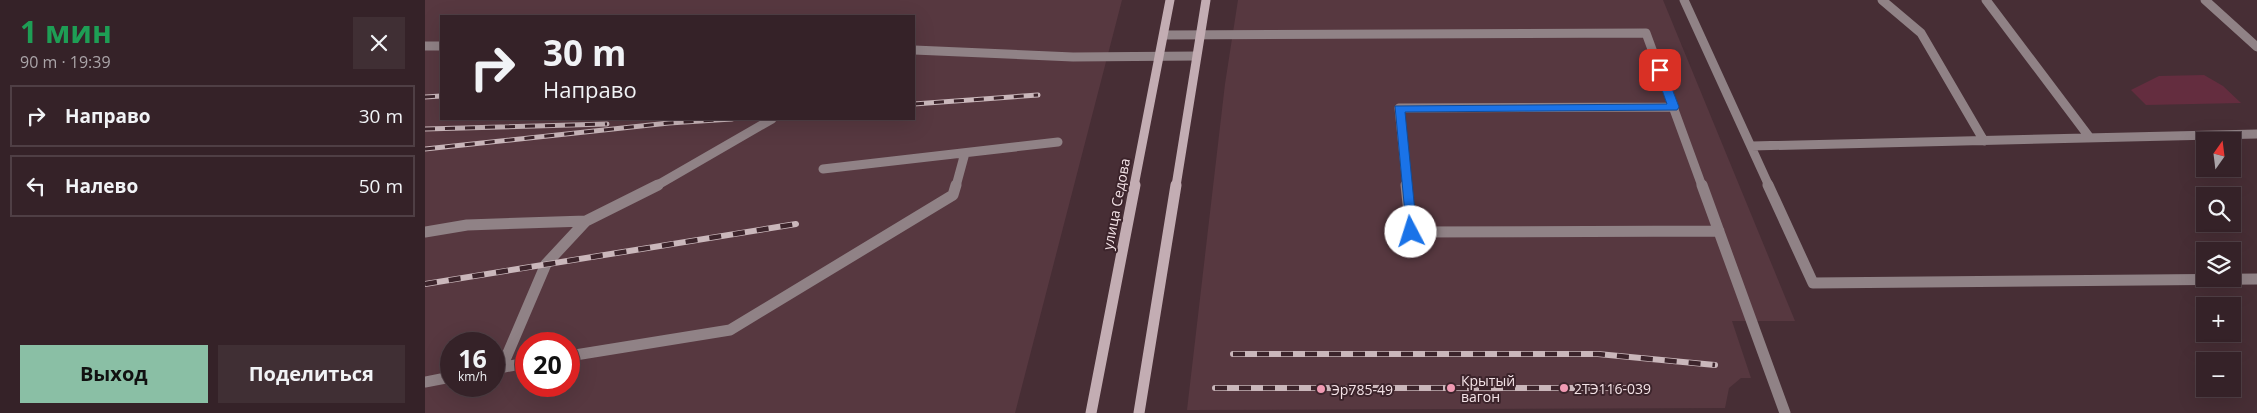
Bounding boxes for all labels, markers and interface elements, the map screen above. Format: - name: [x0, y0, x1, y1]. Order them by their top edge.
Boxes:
- text: 1 мин: [20, 11, 112, 52]
- button: close: [353, 17, 405, 69]
- text: 30 m: [543, 29, 626, 76]
- icon: right: [460, 35, 525, 100]
- pin: [1639, 49, 1681, 91]
- text: 90 m · 19:39: [20, 51, 111, 73]
- icon: arrive: [1646, 56, 1674, 84]
- text: Направо: [543, 74, 637, 104]
- icon: right: [22, 102, 50, 130]
- text: Направо: [65, 103, 151, 129]
- text: 30 m: [359, 103, 403, 129]
- north arrow: [2196, 132, 2241, 178]
- map controls: [2196, 132, 2241, 397]
- street label: улица Седова: [1098, 157, 1134, 251]
- icon: left: [22, 172, 50, 200]
- text: Налево: [65, 173, 138, 199]
- text: 50 m: [359, 173, 403, 199]
- button: search: [2196, 187, 2241, 232]
- position arrow: [1384, 205, 1436, 257]
- button: layers: [2196, 242, 2241, 287]
- button: +: [2196, 297, 2241, 342]
- speed limit sign: 20: [515, 332, 580, 397]
- text: 16: [458, 341, 487, 375]
- button: Выход: [20, 345, 208, 403]
- button: Поделиться: [218, 345, 405, 403]
- button: −: [2196, 352, 2241, 397]
- text: km/h: [458, 368, 487, 385]
- place label: Крытый вагон: [1461, 371, 1515, 406]
- place label: 2ТЭ116-039: [1574, 379, 1651, 398]
- place label: Эр785-49: [1331, 380, 1393, 399]
- marker: Крытый вагон: [1445, 382, 1457, 394]
- marker: 2ТЭ116-039: [1558, 382, 1570, 394]
- marker: Эр785-49: [1315, 383, 1327, 395]

